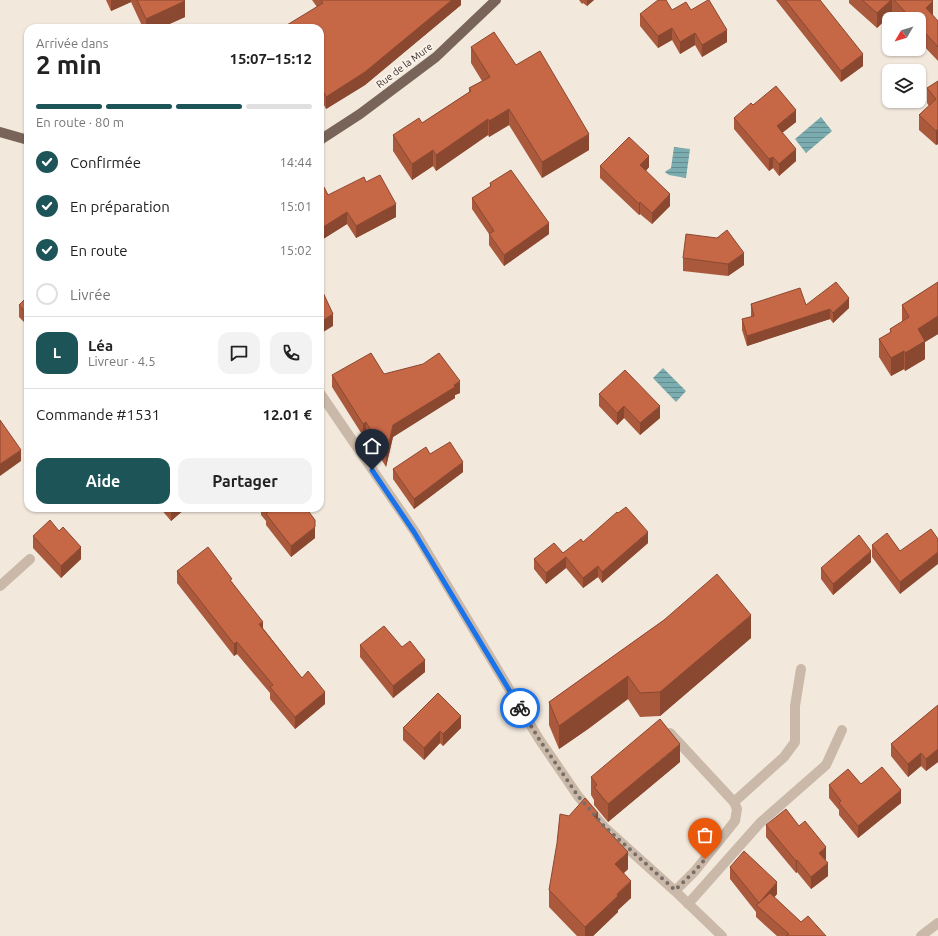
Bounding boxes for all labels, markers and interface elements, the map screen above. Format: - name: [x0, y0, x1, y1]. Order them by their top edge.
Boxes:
- north arrow: [882, 12, 926, 56]
- map controls: [882, 12, 926, 108]
- text: Arrivée dans: [36, 36, 108, 50]
- street label: Rue de la Mure: [374, 41, 434, 90]
- text: 2 min: [36, 50, 102, 79]
- text: 15:07–15:12: [229, 50, 312, 67]
- button: layers: [882, 64, 926, 108]
- text: En route · 80 m: [36, 115, 124, 129]
- icon: check: [36, 151, 58, 173]
- text: Confirmée: [70, 154, 141, 171]
- text: 14:44: [279, 155, 312, 169]
- icon: check: [36, 195, 58, 217]
- text: En préparation: [70, 198, 170, 215]
- text: 15:01: [279, 199, 312, 213]
- icon: check: [36, 239, 58, 261]
- text: En route: [70, 242, 128, 259]
- text: 15:02: [279, 243, 312, 257]
- text: Livrée: [70, 286, 111, 303]
- button: chat: [218, 332, 260, 374]
- button: phone: [270, 332, 312, 374]
- text: Léa: [88, 337, 113, 354]
- text: L: [53, 344, 61, 361]
- text: Livreur · 4.5: [88, 354, 156, 368]
- text: Commande #1531: [36, 406, 160, 423]
- text: 12.01 €: [262, 406, 312, 423]
- pin: [355, 429, 389, 470]
- icon: home: [361, 435, 383, 457]
- button: Aide: [36, 458, 170, 504]
- button: Partager: [178, 458, 312, 504]
- courier: [500, 688, 540, 728]
- icon: bike: [509, 697, 531, 719]
- pin: [688, 818, 722, 859]
- icon: bag: [694, 824, 716, 846]

